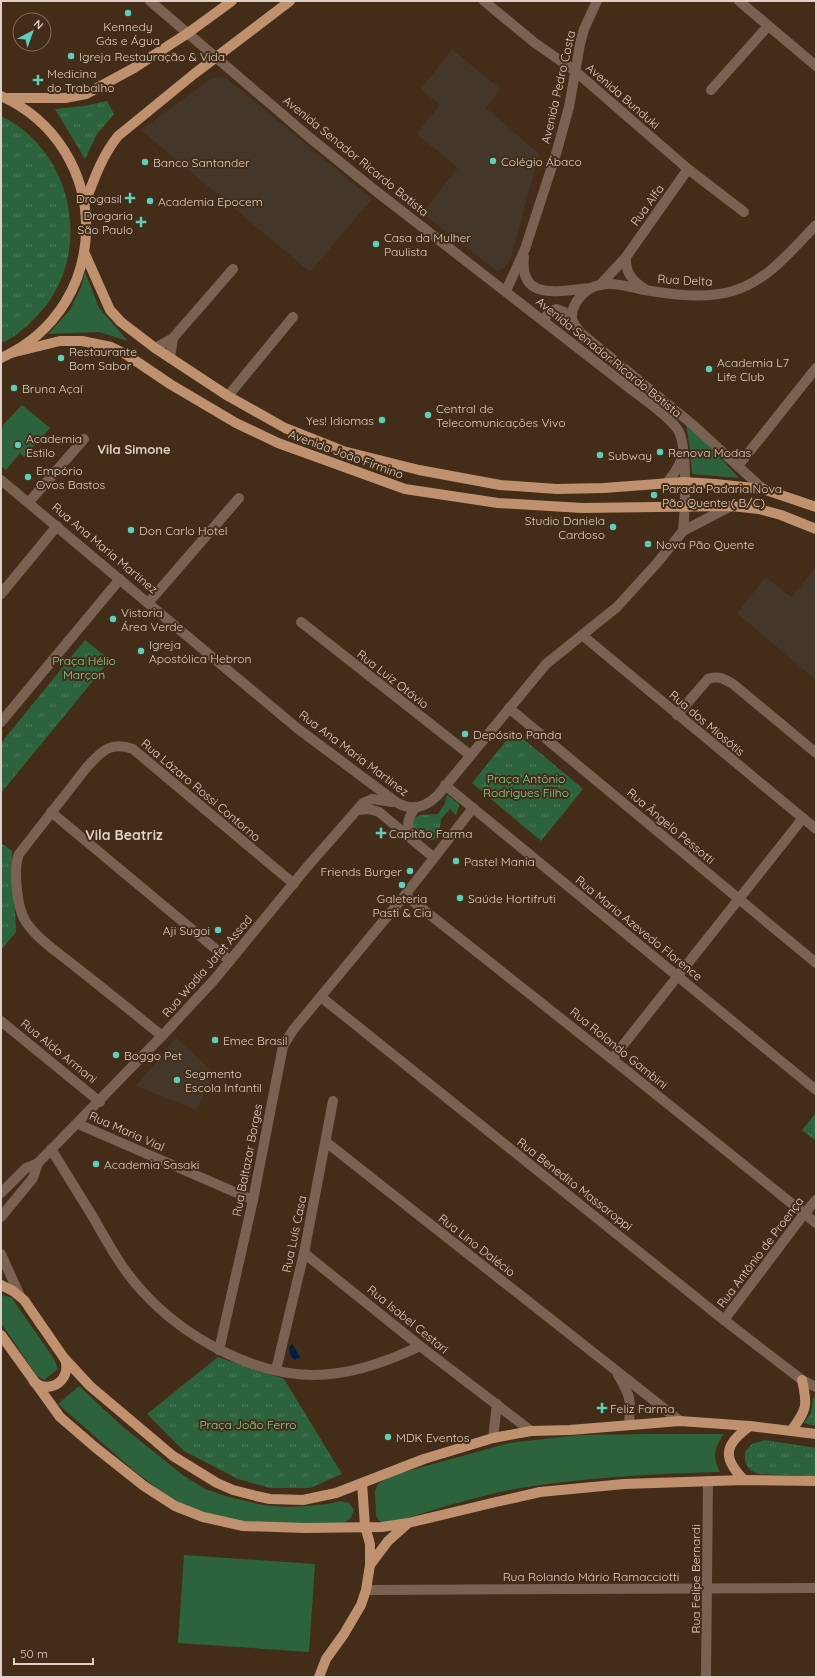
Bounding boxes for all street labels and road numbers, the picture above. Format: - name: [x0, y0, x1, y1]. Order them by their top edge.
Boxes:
- street label: Avenida Pedro Costa: [538, 29, 578, 145]
- street label: Avenida Bunduki: [583, 60, 663, 132]
- street label: Avenida Senador Ricardo Batista: [280, 93, 432, 219]
- street label: Rua Alfa: [627, 181, 667, 229]
- street label: Rua Delta: [657, 271, 713, 289]
- street label: Avenida Senador Ricardo Batista: [533, 294, 685, 420]
- street label: Avenida João Firmino: [286, 426, 406, 482]
- street label: Rua Ana Maria Martinez: [49, 499, 161, 597]
- street label: Rua Luiz Otávio: [354, 646, 432, 712]
- street label: Rua dos Miosótis: [666, 687, 748, 759]
- street label: Rua Ana Maria Martinez: [296, 707, 412, 799]
- street label: Rua Lázaro Rossi Contorno: [138, 736, 264, 844]
- street label: Rua Ângelo Pessotti: [624, 785, 718, 867]
- street label: Rua Maria Azevedo Florence: [573, 872, 706, 984]
- street label: Rua Wadia Jafet Assad: [159, 912, 255, 1020]
- street label: Rua Rolando Gambini: [567, 1004, 671, 1092]
- street label: Rua Aldo Armani: [18, 1016, 100, 1086]
- street label: Rua Baltazar Borges: [229, 1102, 265, 1218]
- street label: Rua Maria Vial: [87, 1108, 167, 1154]
- street label: Rua Benedito Massaroppi: [514, 1134, 636, 1234]
- street label: Rua Luís Casa: [279, 1194, 309, 1274]
- street label: Rua Antônio de Proença: [713, 1194, 807, 1310]
- street label: Rua Lino Dalécio: [436, 1210, 518, 1280]
- street label: Rua Isabel Cestari: [364, 1282, 452, 1356]
- street label: Rua Felipe Bernardi: [688, 1525, 703, 1633]
- street label: Rua Rolando Mário Ramacciotti: [503, 1569, 679, 1584]

